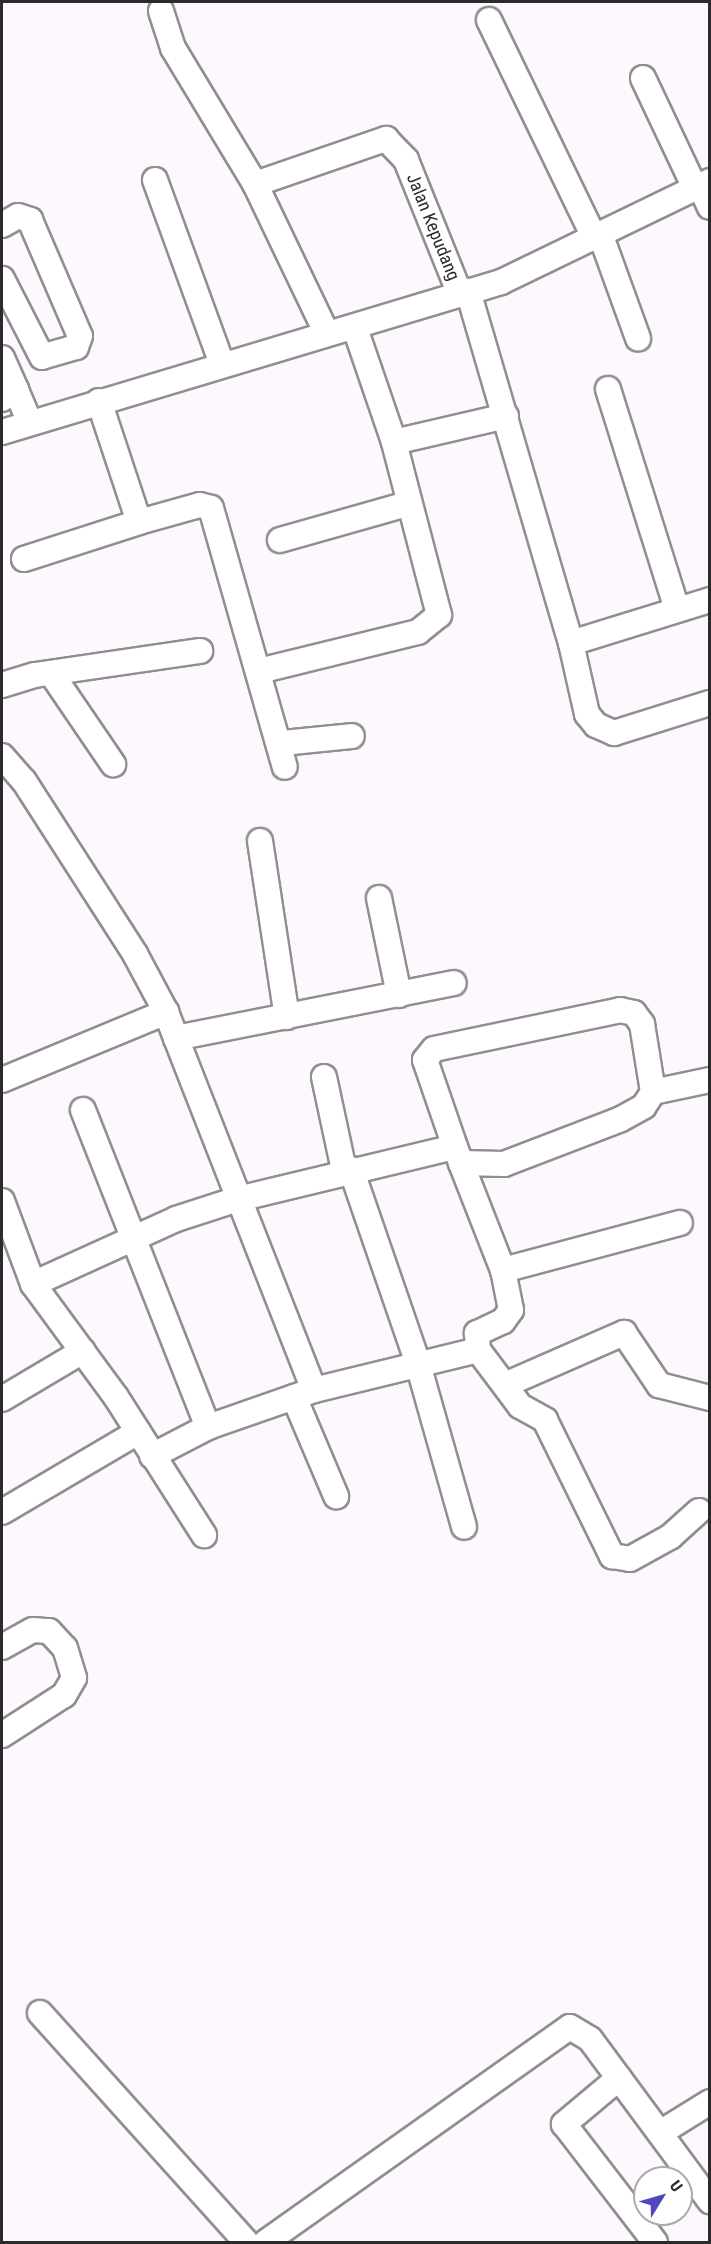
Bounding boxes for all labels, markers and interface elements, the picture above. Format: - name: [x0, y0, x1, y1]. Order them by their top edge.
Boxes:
- street label: Jalan Kepudang: [402, 170, 464, 284]
- north arrow: [633, 2166, 693, 2226]
- text: U: [666, 2177, 687, 2195]

